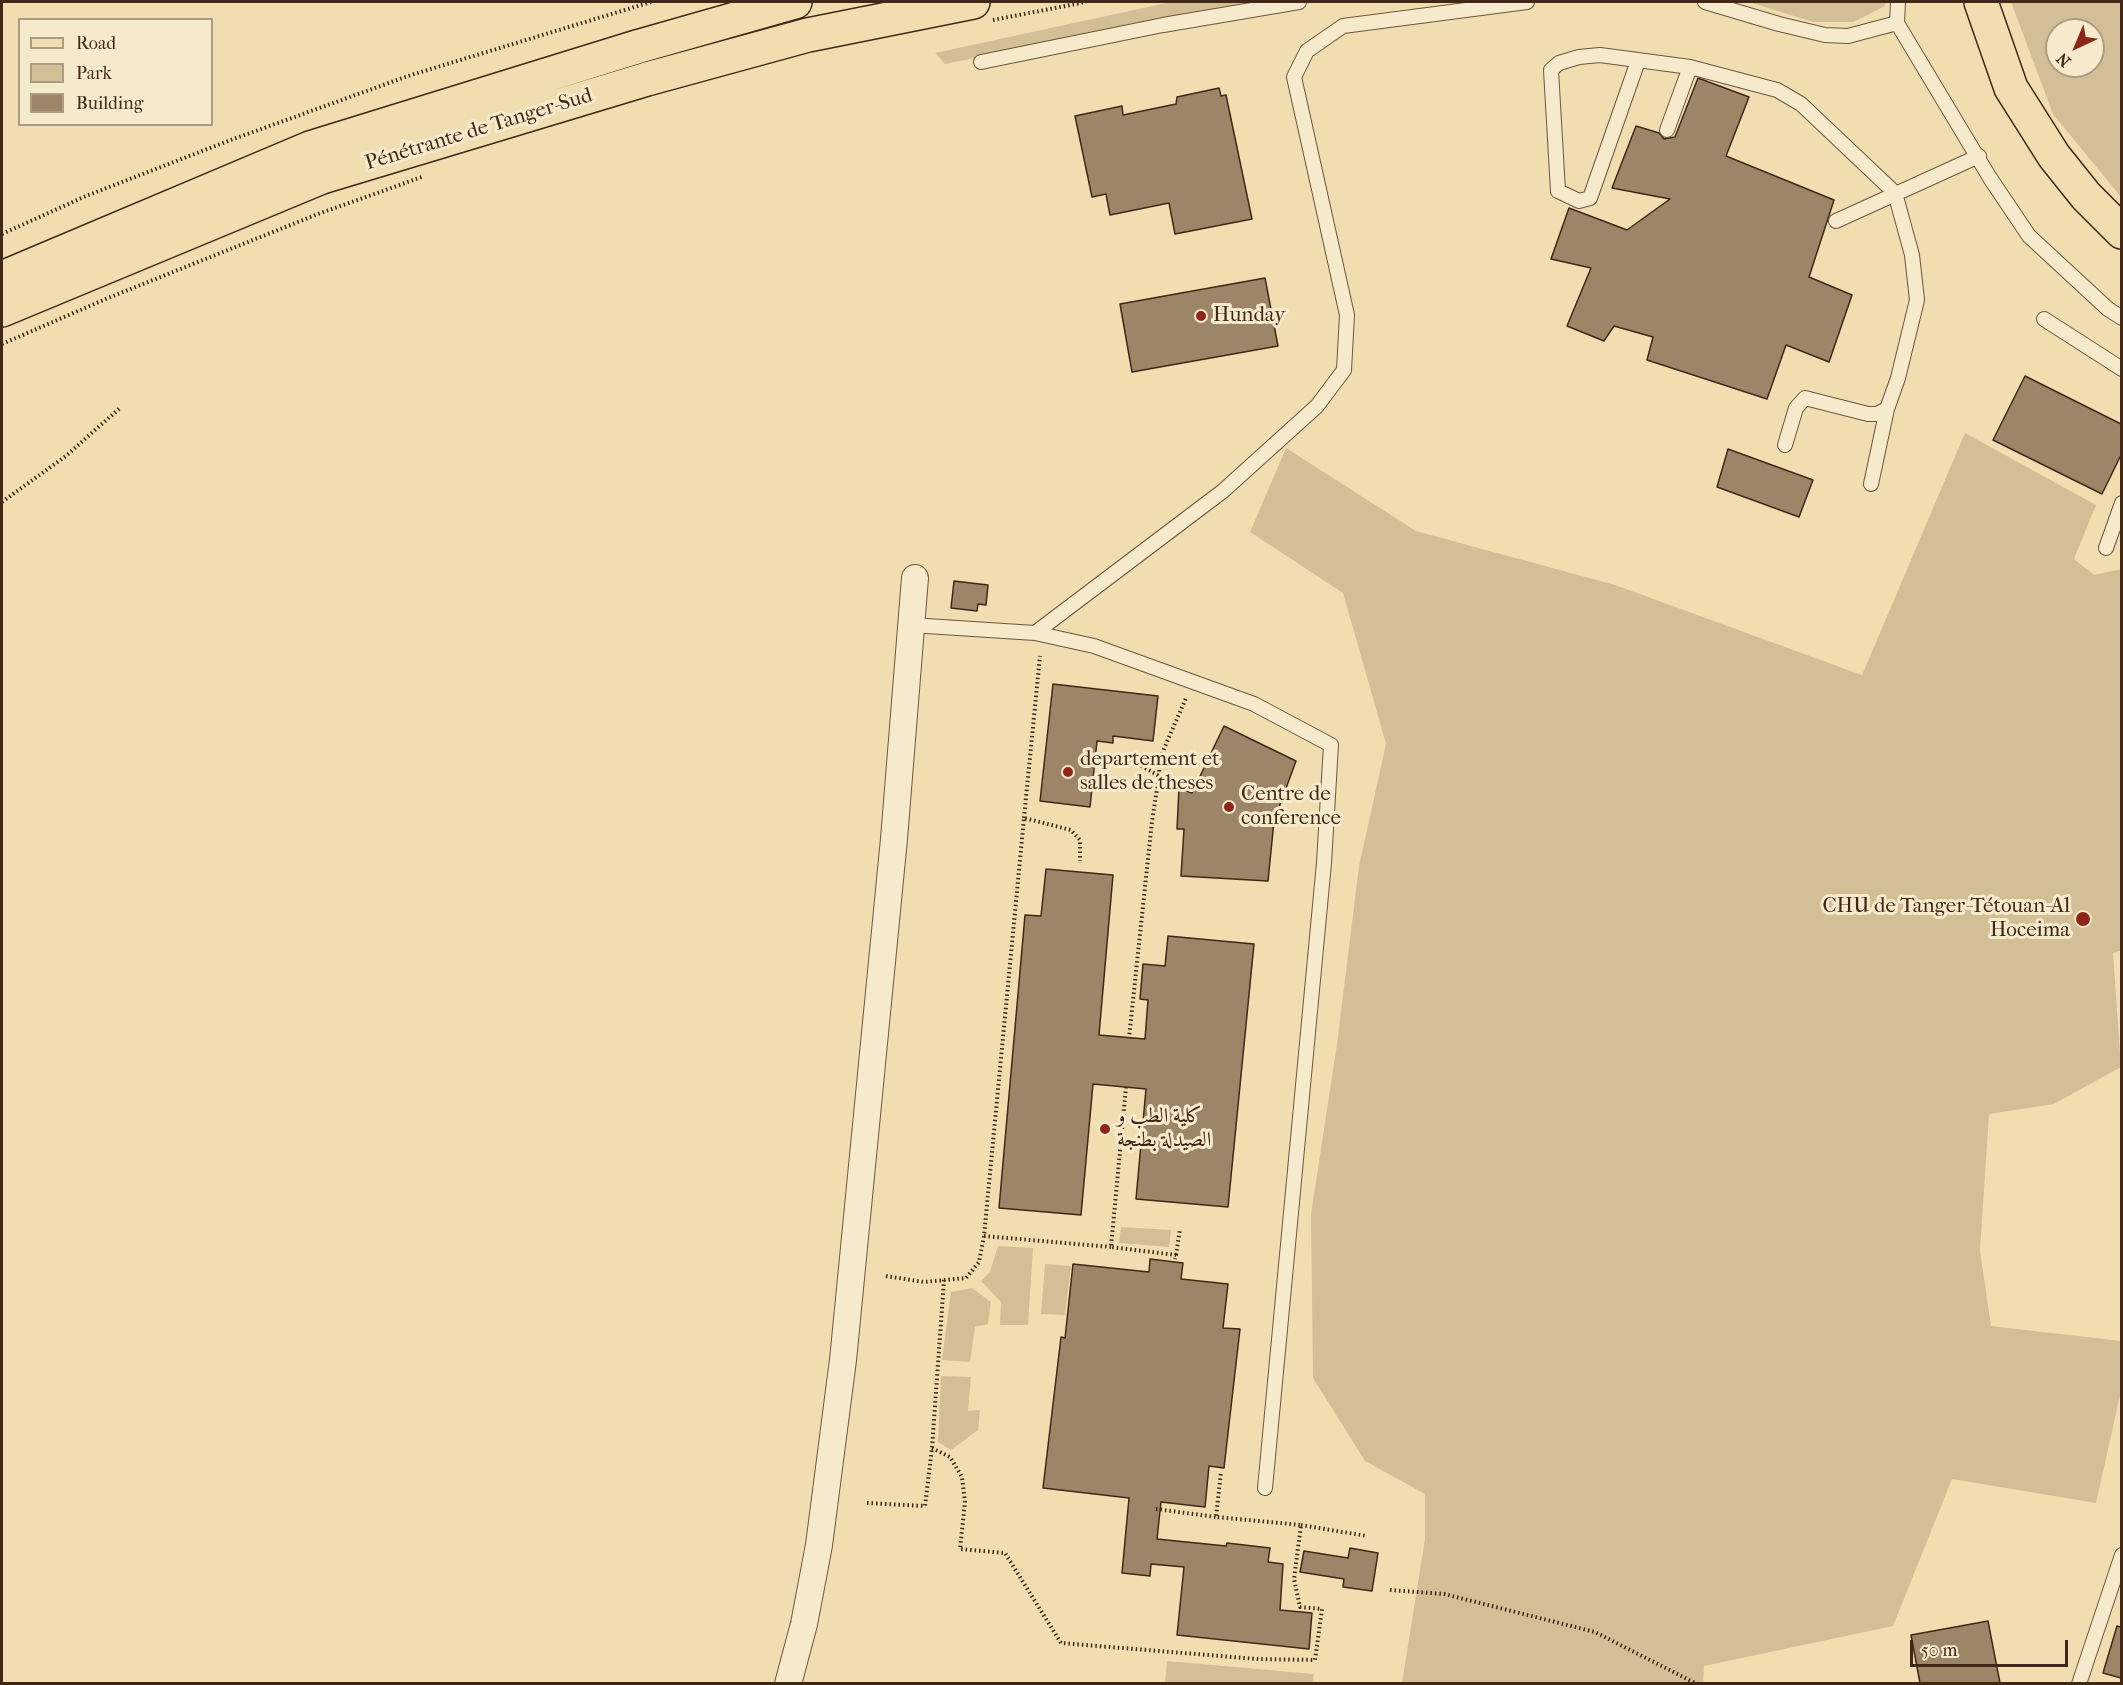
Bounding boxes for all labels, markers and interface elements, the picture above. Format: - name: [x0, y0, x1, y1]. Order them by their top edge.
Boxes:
- legend: [18, 18, 213, 126]
- north arrow: [2045, 18, 2105, 78]
- text: Road: [76, 33, 116, 54]
- text: N: [2053, 49, 2075, 71]
- text: Park: [76, 63, 112, 84]
- street label: Pénétrante de Tanger-Sud: [362, 83, 596, 177]
- text: Building: [76, 93, 143, 114]
- place label: Hunday: [1213, 303, 1285, 329]
- marker: Hunday: [1194, 309, 1208, 323]
- place label: departement et salles de theses: [1080, 747, 1220, 797]
- marker: departement et salles de theses: [1061, 765, 1075, 779]
- place label: Centre de conference: [1241, 782, 1341, 832]
- marker: Centre de conference: [1222, 800, 1236, 814]
- place label: CHU de Tanger-Tétouan-Al Hoceima: [1822, 894, 2070, 944]
- marker: CHU de Tanger-Tétouan-Al Hoceima: [2074, 910, 2092, 928]
- place label: كلية الطب و الصيدلة بطنجة: [1117, 1104, 1211, 1154]
- marker: كلية الطب و الصيدلة بطنجة: [1098, 1122, 1112, 1136]
- scale bar: [1913, 1628, 2070, 1666]
- text: 50 m: [1921, 1640, 1957, 1661]

